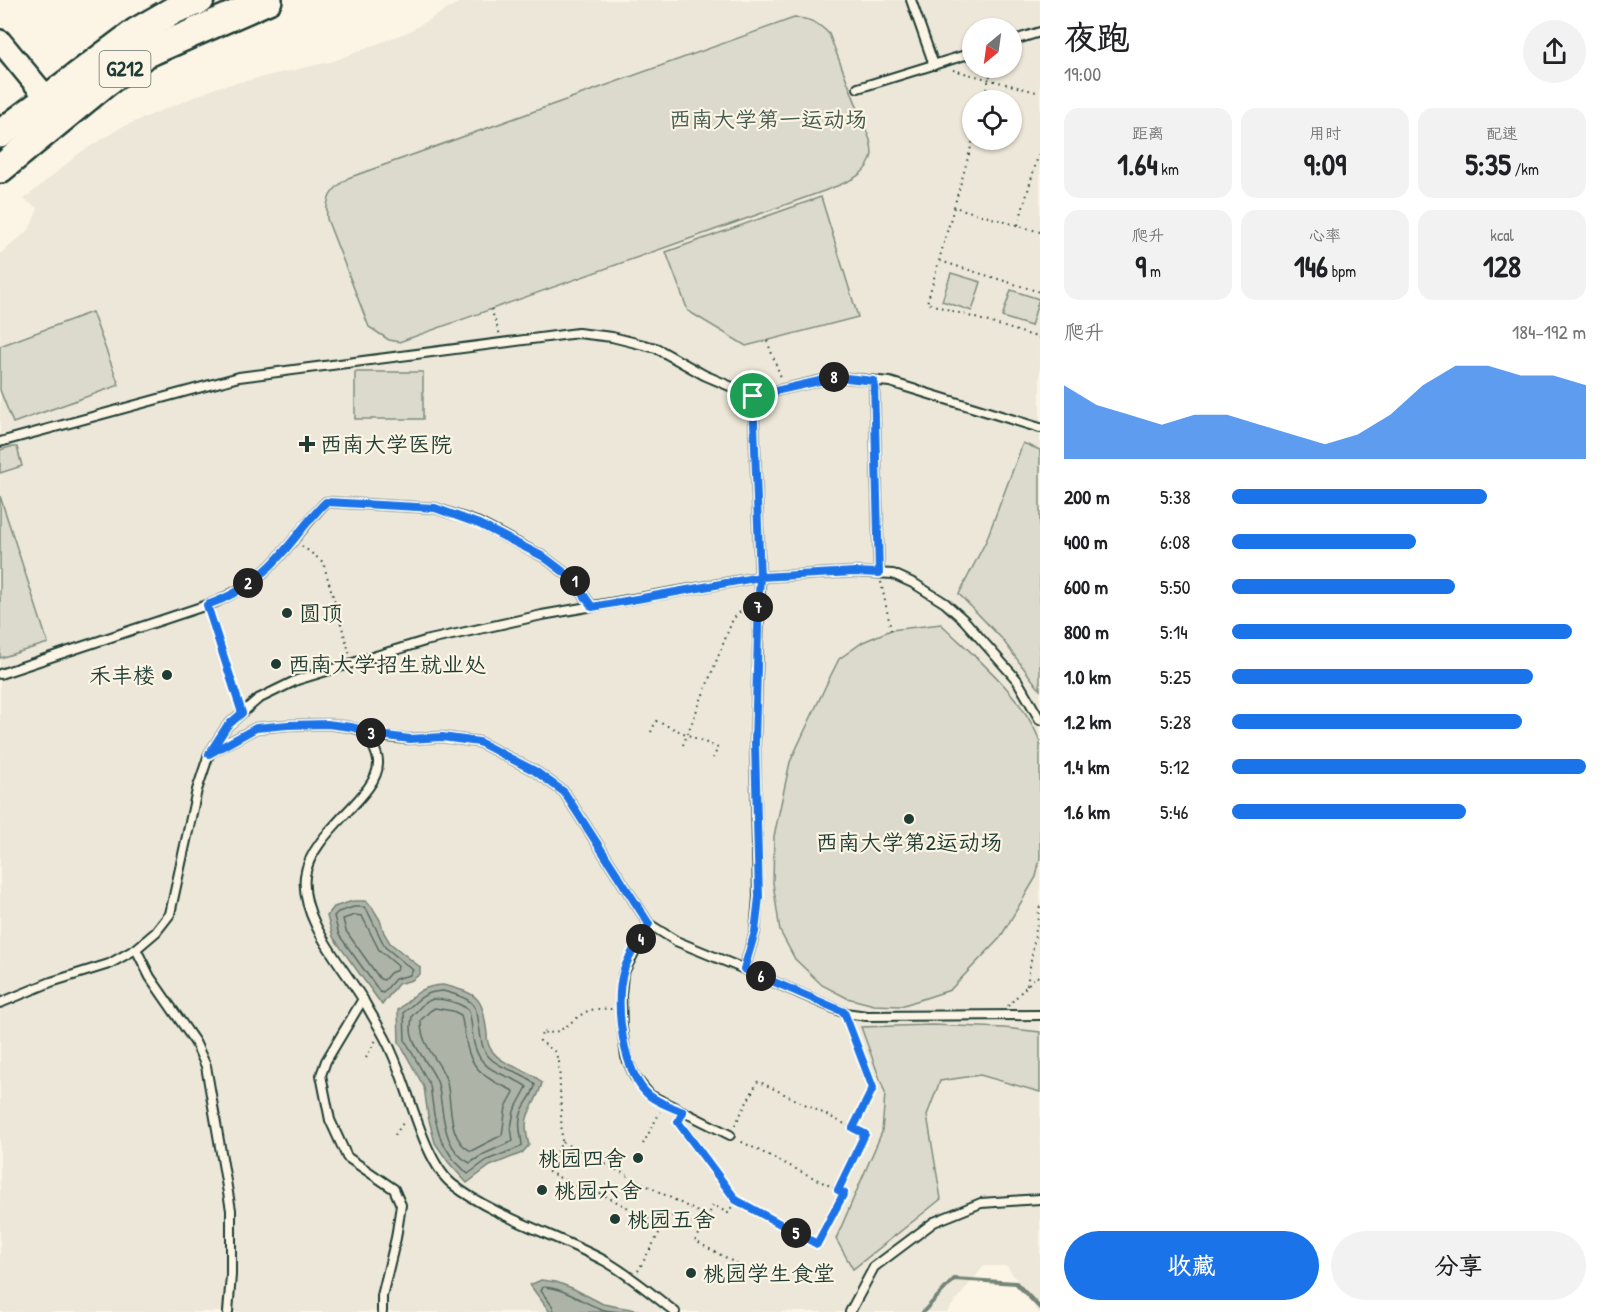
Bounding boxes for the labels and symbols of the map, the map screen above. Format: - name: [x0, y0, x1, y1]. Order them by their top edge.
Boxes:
- north arrow: [962, 18, 1022, 78]
- road number: G212: [100, 51, 150, 87]
- park label: 西南大学第一运动场: [669, 104, 867, 134]
- pin: 8: [819, 362, 849, 392]
- pin: [727, 370, 778, 421]
- place label: 西南大学医院: [320, 429, 452, 459]
- marker: 西南大学医院: [298, 435, 316, 453]
- pin: 1: [560, 566, 590, 596]
- pin: 2: [233, 568, 263, 598]
- pin: 7: [743, 592, 773, 622]
- place label: 圆顶: [299, 598, 343, 628]
- marker: 圆顶: [280, 606, 294, 620]
- place label: 西南大学招生就业处: [288, 649, 486, 679]
- marker: 西南大学招生就业处: [269, 657, 283, 671]
- place label: 禾丰楼: [89, 660, 155, 690]
- marker: 禾丰楼: [160, 668, 174, 682]
- pin: 3: [356, 718, 386, 748]
- marker: 西南大学第2运动场: [902, 812, 916, 826]
- place label: 西南大学第2运动场: [816, 827, 1002, 857]
- pin: 4: [626, 924, 656, 954]
- pin: 6: [746, 961, 776, 991]
- place label: 桃园四舍: [538, 1143, 626, 1173]
- marker: 桃园四舍: [631, 1151, 645, 1165]
- place label: 桃园六舍: [554, 1175, 642, 1205]
- marker: 桃园六舍: [535, 1183, 549, 1197]
- place label: 桃园五舍: [627, 1204, 715, 1234]
- marker: 桃园五舍: [608, 1212, 622, 1226]
- pin: 5: [781, 1218, 811, 1248]
- place label: 桃园学生食堂: [703, 1258, 835, 1288]
- marker: 桃园学生食堂: [684, 1266, 698, 1280]

